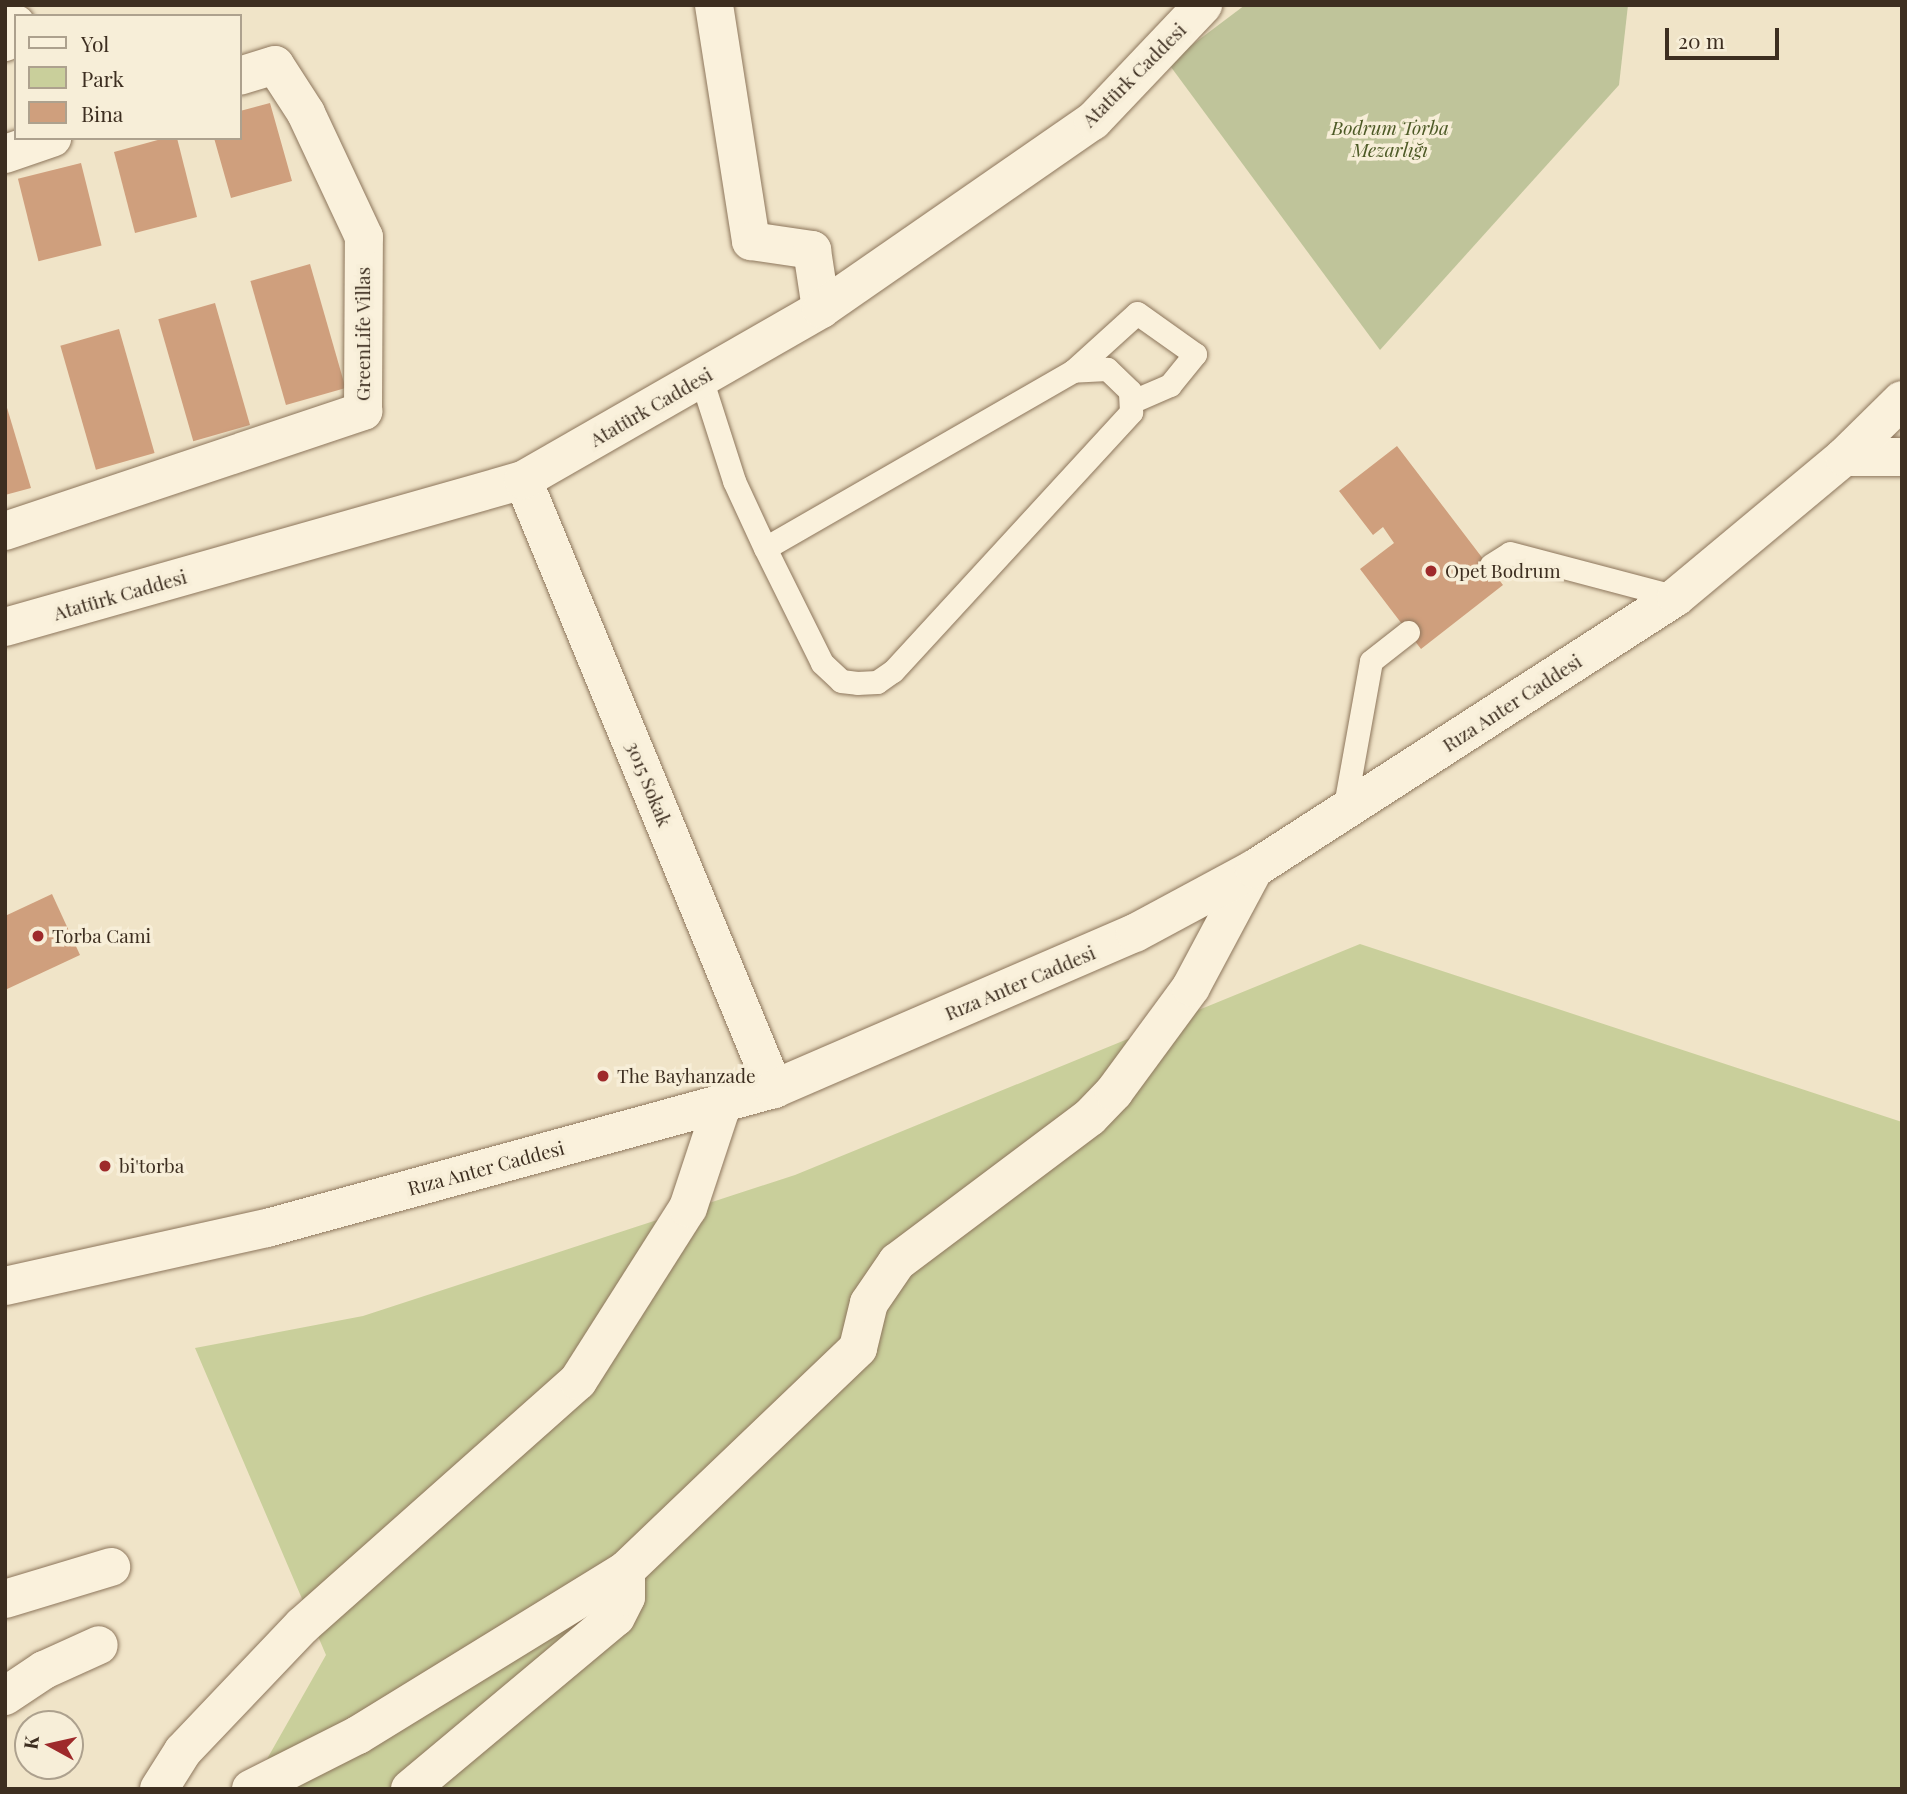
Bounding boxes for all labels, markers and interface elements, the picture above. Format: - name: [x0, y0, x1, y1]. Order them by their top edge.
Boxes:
- legend: [14, 14, 242, 140]
- scale bar: [1669, 14, 1783, 58]
- street label: Atatürk Caddesi: [1077, 18, 1191, 132]
- text: 20 m: [1678, 26, 1725, 54]
- text: Yol: [81, 29, 109, 57]
- text: Park: [81, 64, 124, 92]
- text: Bina: [81, 99, 123, 127]
- park label: Bodrum Torba Mezarlığı: [1331, 117, 1449, 161]
- street label: GreenLife Villas: [352, 267, 374, 401]
- street label: Atatürk Caddesi: [586, 363, 716, 451]
- place label: Opet Bodrum: [1445, 560, 1561, 582]
- marker: Opet Bodrum: [1423, 563, 1439, 579]
- street label: Atatürk Caddesi: [51, 565, 189, 625]
- street label: Rıza Anter Caddesi: [1438, 649, 1586, 757]
- street label: 3015 Sokak: [622, 738, 676, 830]
- place label: Torba Cami: [52, 925, 151, 947]
- marker: Torba Cami: [30, 928, 46, 944]
- street label: Rıza Anter Caddesi: [941, 941, 1099, 1025]
- place label: The Bayhanzade: [617, 1065, 756, 1087]
- marker: The Bayhanzade: [595, 1068, 611, 1084]
- street label: Rıza Anter Caddesi: [405, 1136, 567, 1200]
- place label: bi'torba: [119, 1155, 184, 1177]
- marker: bi'torba: [97, 1158, 113, 1174]
- north arrow: [14, 1710, 84, 1780]
- text: K: [16, 1734, 44, 1751]

